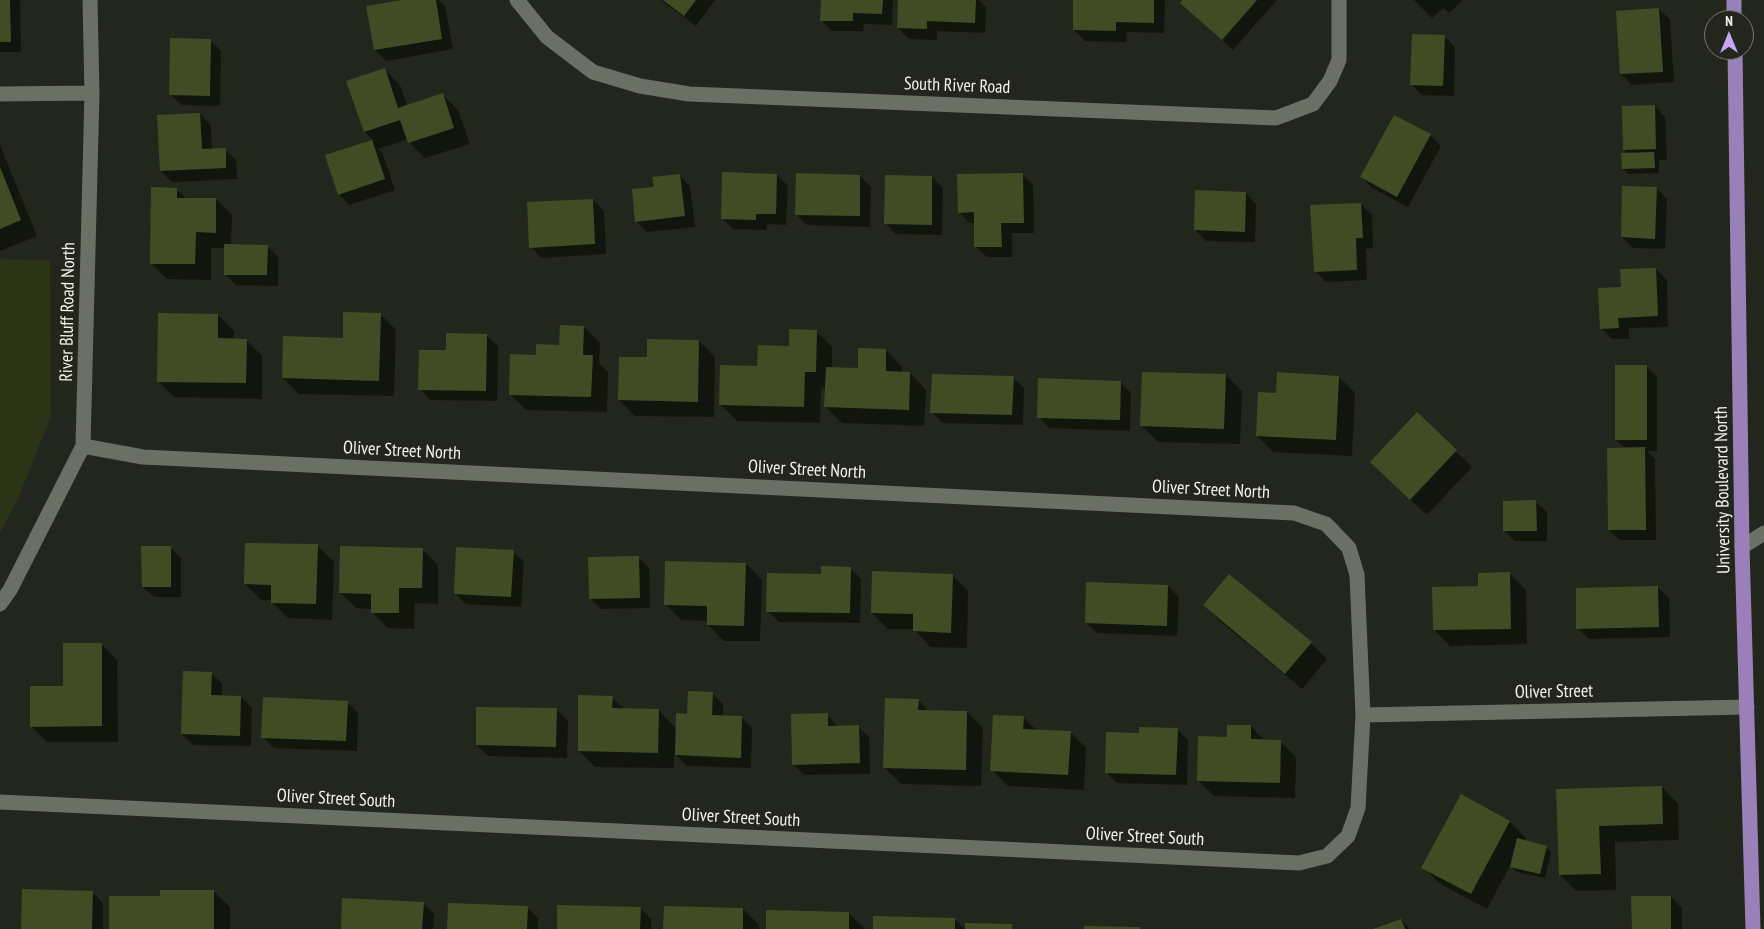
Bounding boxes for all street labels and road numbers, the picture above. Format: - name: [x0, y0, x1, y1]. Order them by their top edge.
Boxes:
- street label: South River Road: [903, 73, 1011, 99]
- street label: River Bluff Road North: [56, 242, 80, 382]
- street label: University Boulevard North: [1711, 406, 1735, 574]
- street label: Oliver Street North: [343, 437, 461, 465]
- street label: Oliver Street North: [748, 456, 866, 484]
- street label: Oliver Street North: [1152, 476, 1270, 504]
- street label: Oliver Street: [1515, 681, 1593, 703]
- street label: Oliver Street South: [276, 785, 396, 813]
- street label: Oliver Street South: [681, 804, 801, 832]
- street label: Oliver Street South: [1085, 823, 1205, 851]

